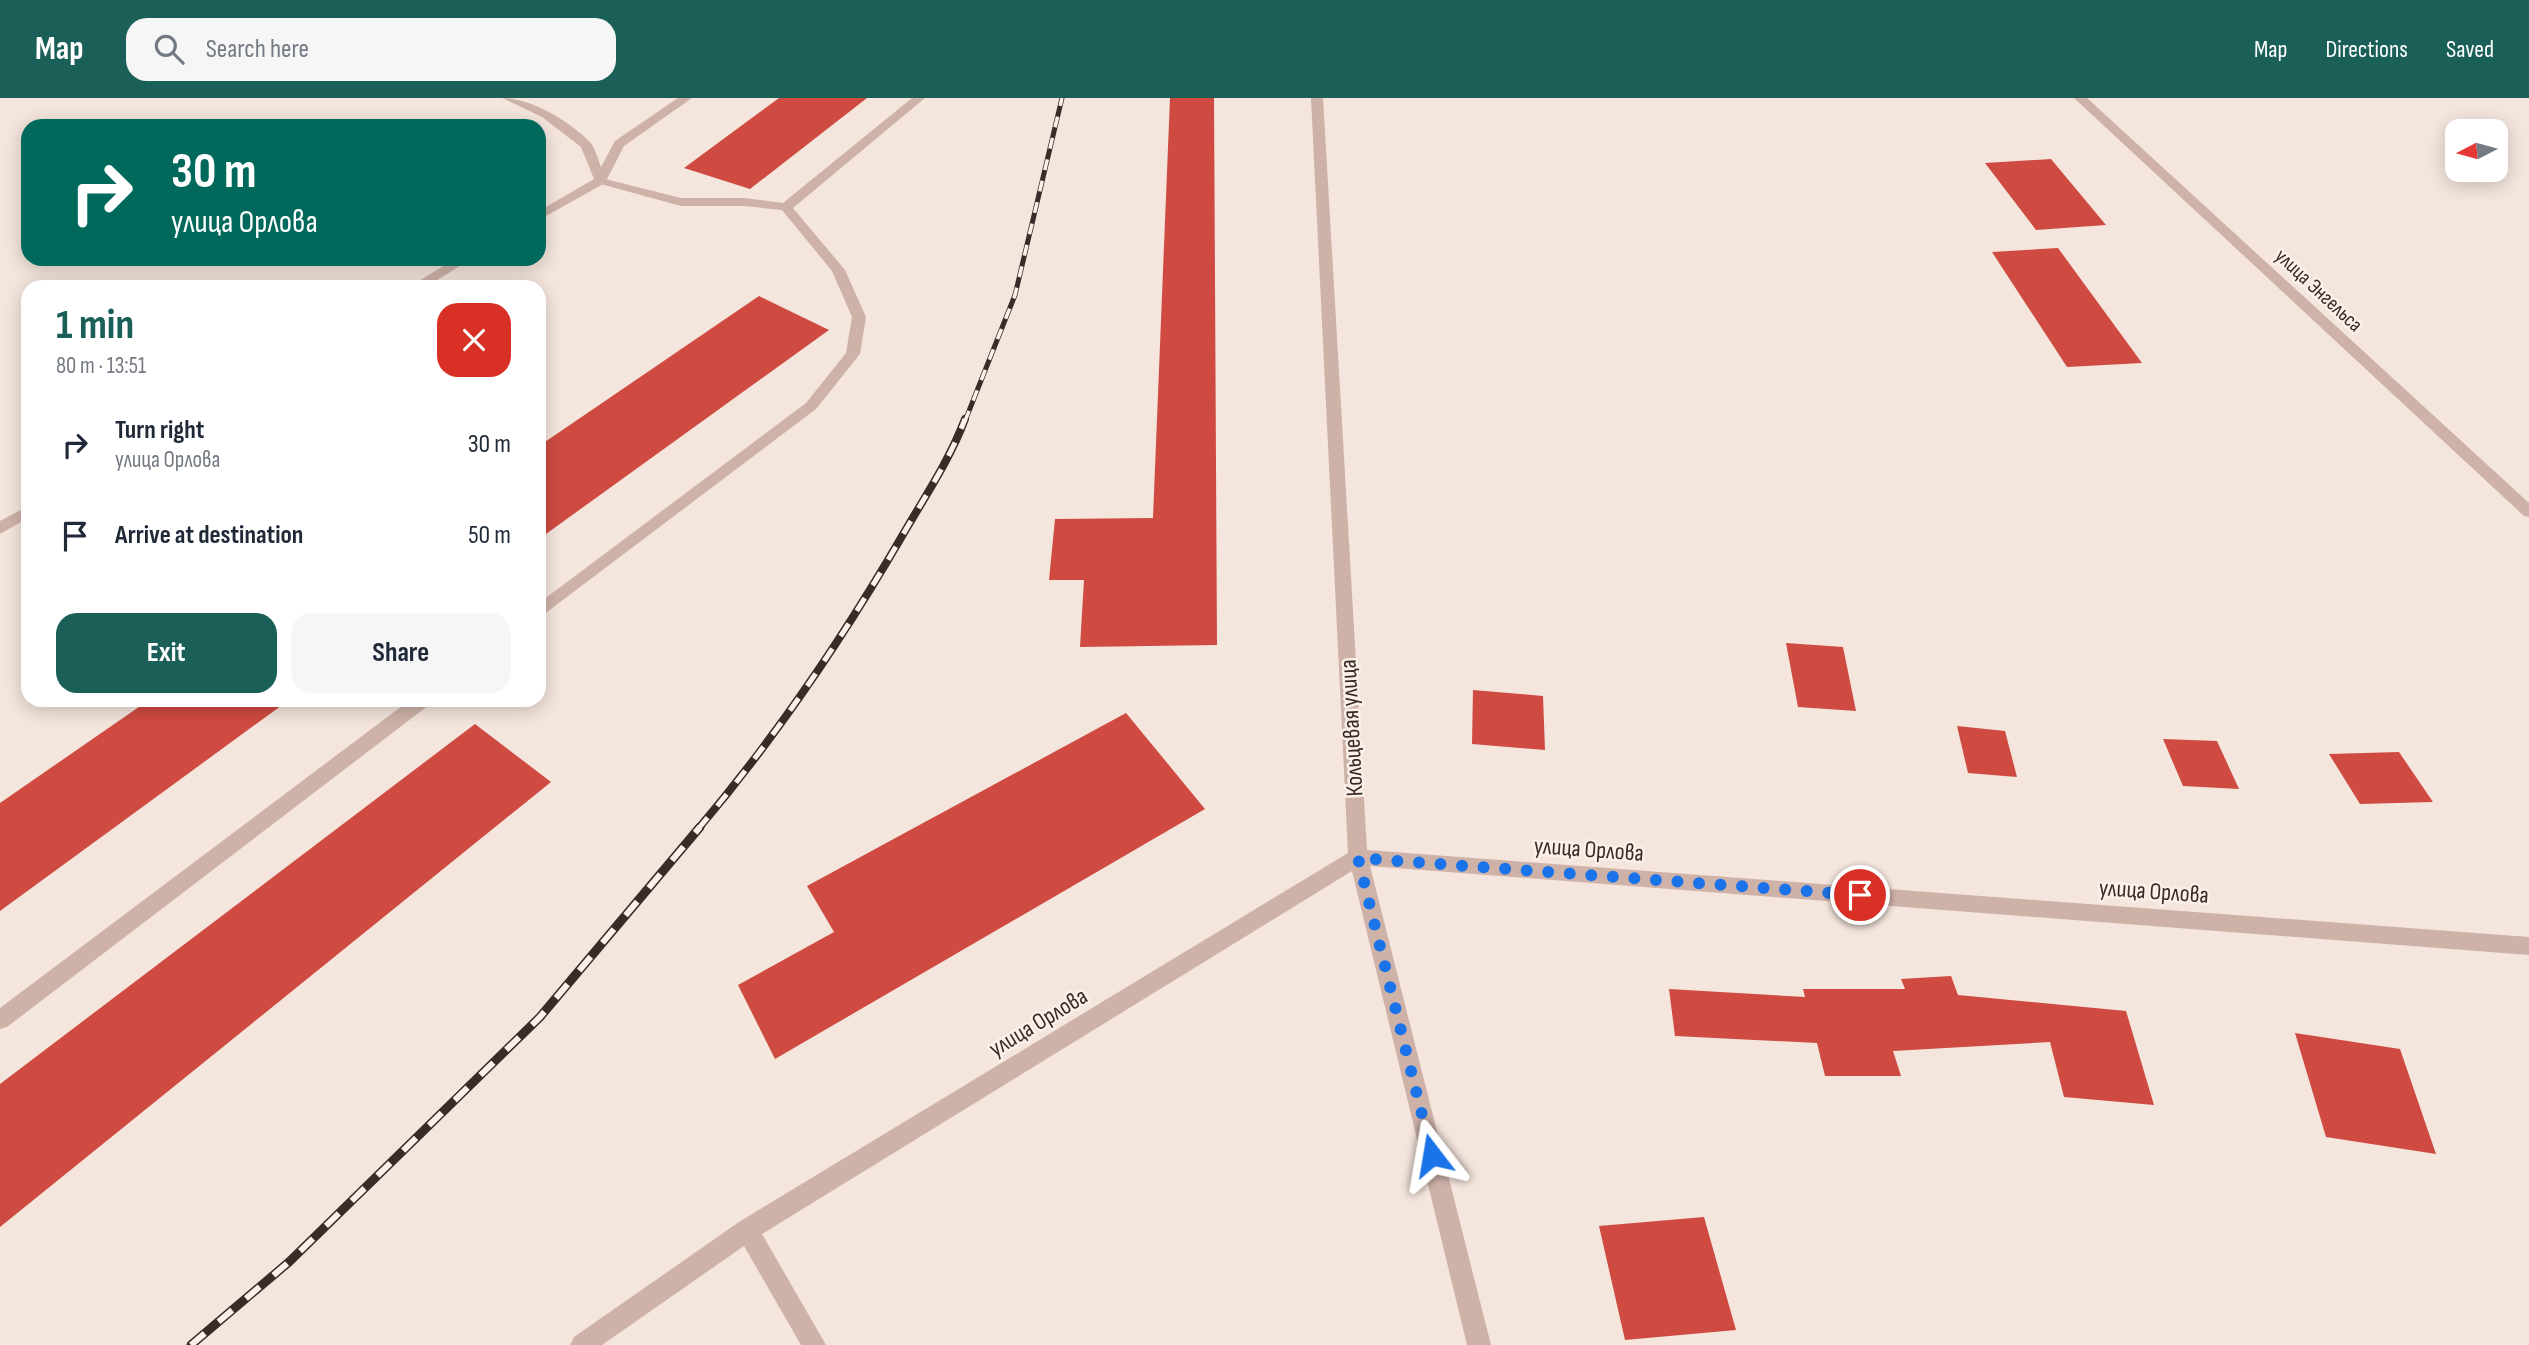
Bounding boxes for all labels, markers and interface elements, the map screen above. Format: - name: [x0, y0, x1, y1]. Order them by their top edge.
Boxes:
- search box: [126, 18, 616, 81]
- text: Map: [35, 29, 84, 69]
- icon: search: [150, 30, 188, 68]
- text: Search here: [206, 34, 309, 65]
- text: Map: [2254, 35, 2287, 64]
- text: Directions: [2325, 35, 2408, 64]
- text: Saved: [2446, 35, 2494, 64]
- north arrow: [2445, 119, 2508, 182]
- map controls: [2445, 119, 2508, 182]
- text: 30 m: [171, 143, 256, 202]
- icon: right: [56, 147, 147, 238]
- text: улица Орлова: [171, 203, 318, 242]
- street label: улица Энгельса: [2270, 244, 2368, 337]
- text: 1 min: [56, 300, 134, 351]
- button: close: [437, 303, 511, 377]
- text: 80 m · 13:51: [56, 352, 146, 380]
- text: Turn right: [115, 415, 204, 446]
- icon: right: [56, 426, 94, 464]
- text: 30 m: [468, 429, 511, 460]
- text: улица Орлова: [115, 446, 220, 474]
- icon: arrive: [56, 517, 94, 555]
- text: Arrive at destination: [115, 520, 303, 551]
- text: 50 m: [468, 520, 511, 551]
- button: Exit: [56, 613, 277, 693]
- button: Share: [291, 613, 511, 693]
- street label: Кольцевая улица: [1333, 659, 1370, 797]
- street label: улица Орлова: [1533, 831, 1645, 868]
- pin: [1830, 865, 1890, 925]
- street label: улица Орлова: [2098, 873, 2210, 910]
- icon: arrive: [1841, 876, 1879, 914]
- street label: улица Орлова: [984, 982, 1093, 1063]
- position arrow: [1395, 1118, 1469, 1192]

